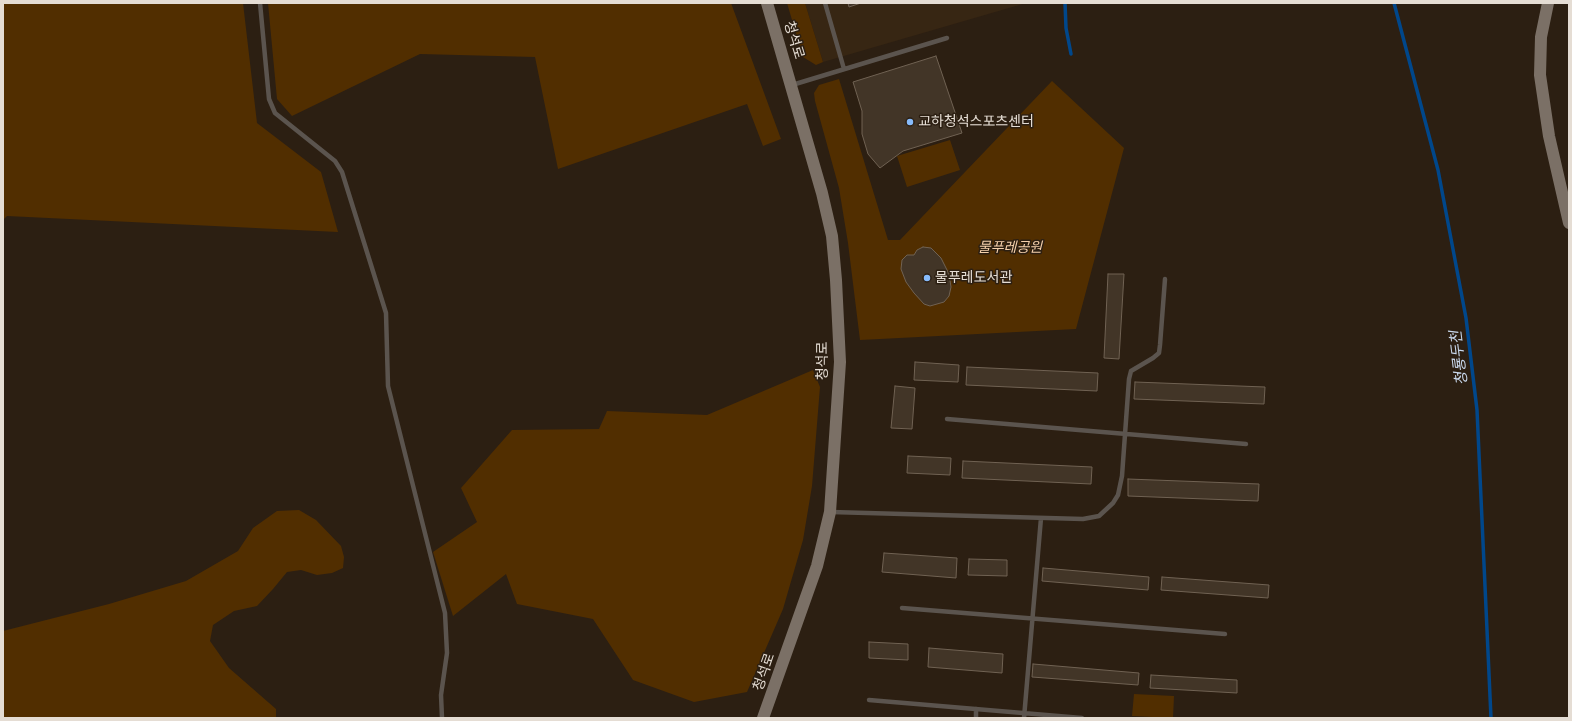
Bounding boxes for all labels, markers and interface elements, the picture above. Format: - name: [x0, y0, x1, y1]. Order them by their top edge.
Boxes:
- street label: 청석로: [780, 19, 808, 61]
- place label: 교하청석스포츠센터: [918, 114, 1034, 130]
- marker: 교하청석스포츠센터: [905, 117, 915, 127]
- park label: 물푸레공원: [978, 240, 1042, 256]
- place label: 물푸레도서관: [935, 270, 1012, 286]
- marker: 물푸레도서관: [922, 273, 932, 283]
- water label: 청룡두천: [1447, 330, 1471, 386]
- street label: 청석로: [815, 342, 831, 380]
- street label: 청석로: [750, 651, 778, 693]

